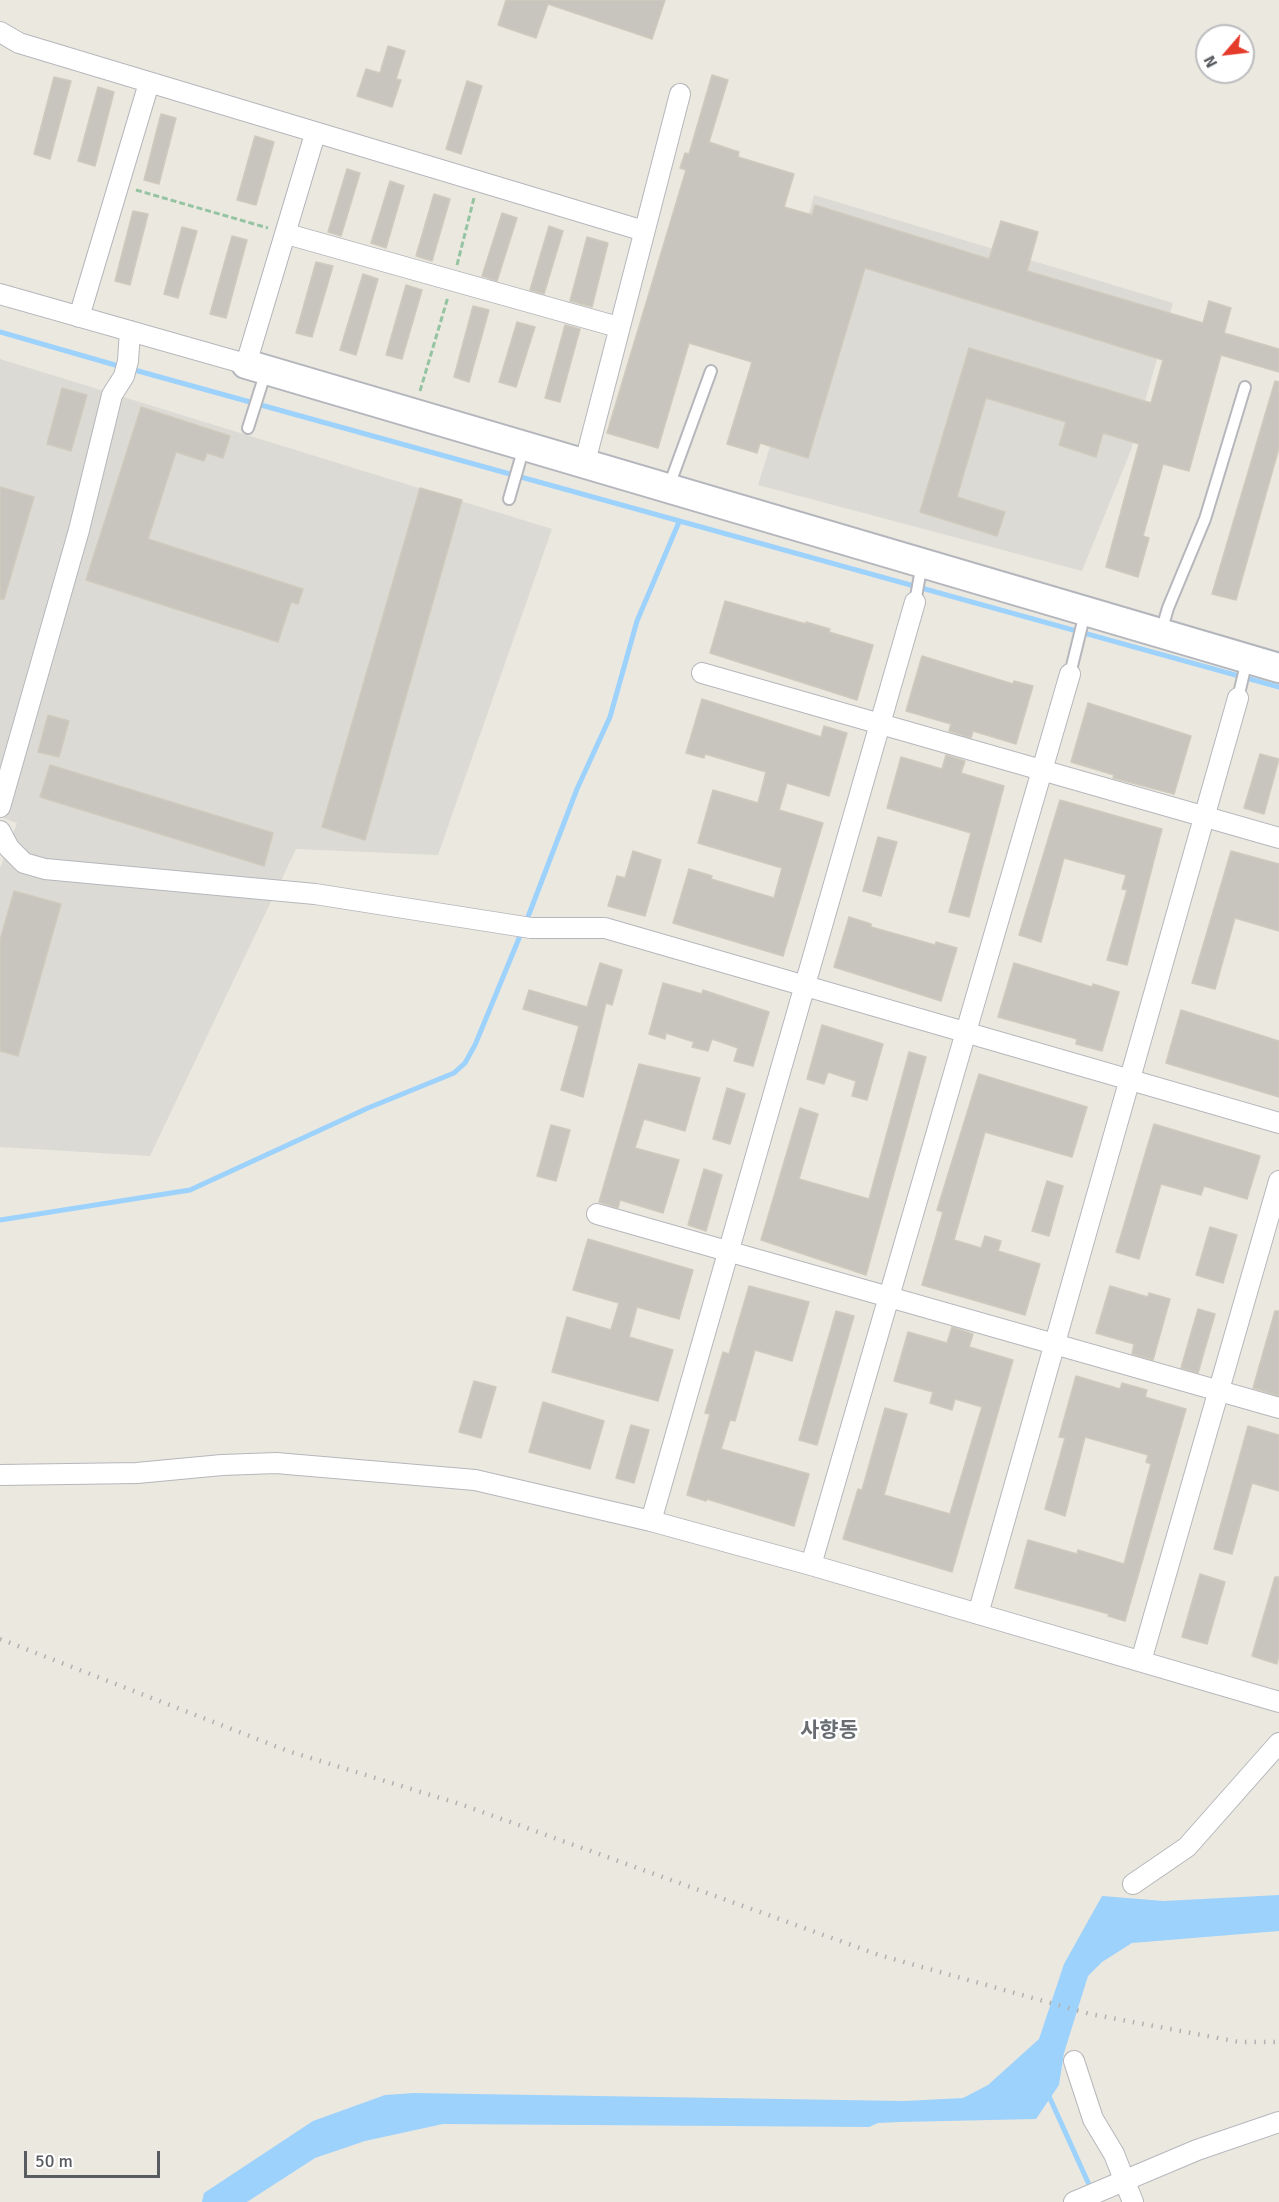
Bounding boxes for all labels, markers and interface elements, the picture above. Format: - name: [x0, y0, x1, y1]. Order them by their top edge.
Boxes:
- north arrow: [1195, 24, 1255, 84]
- text: N: [1199, 52, 1222, 71]
- district label: 사향동: [800, 1718, 858, 1744]
- scale bar: [27, 2139, 164, 2177]
- text: 50 m: [35, 2150, 73, 2172]

